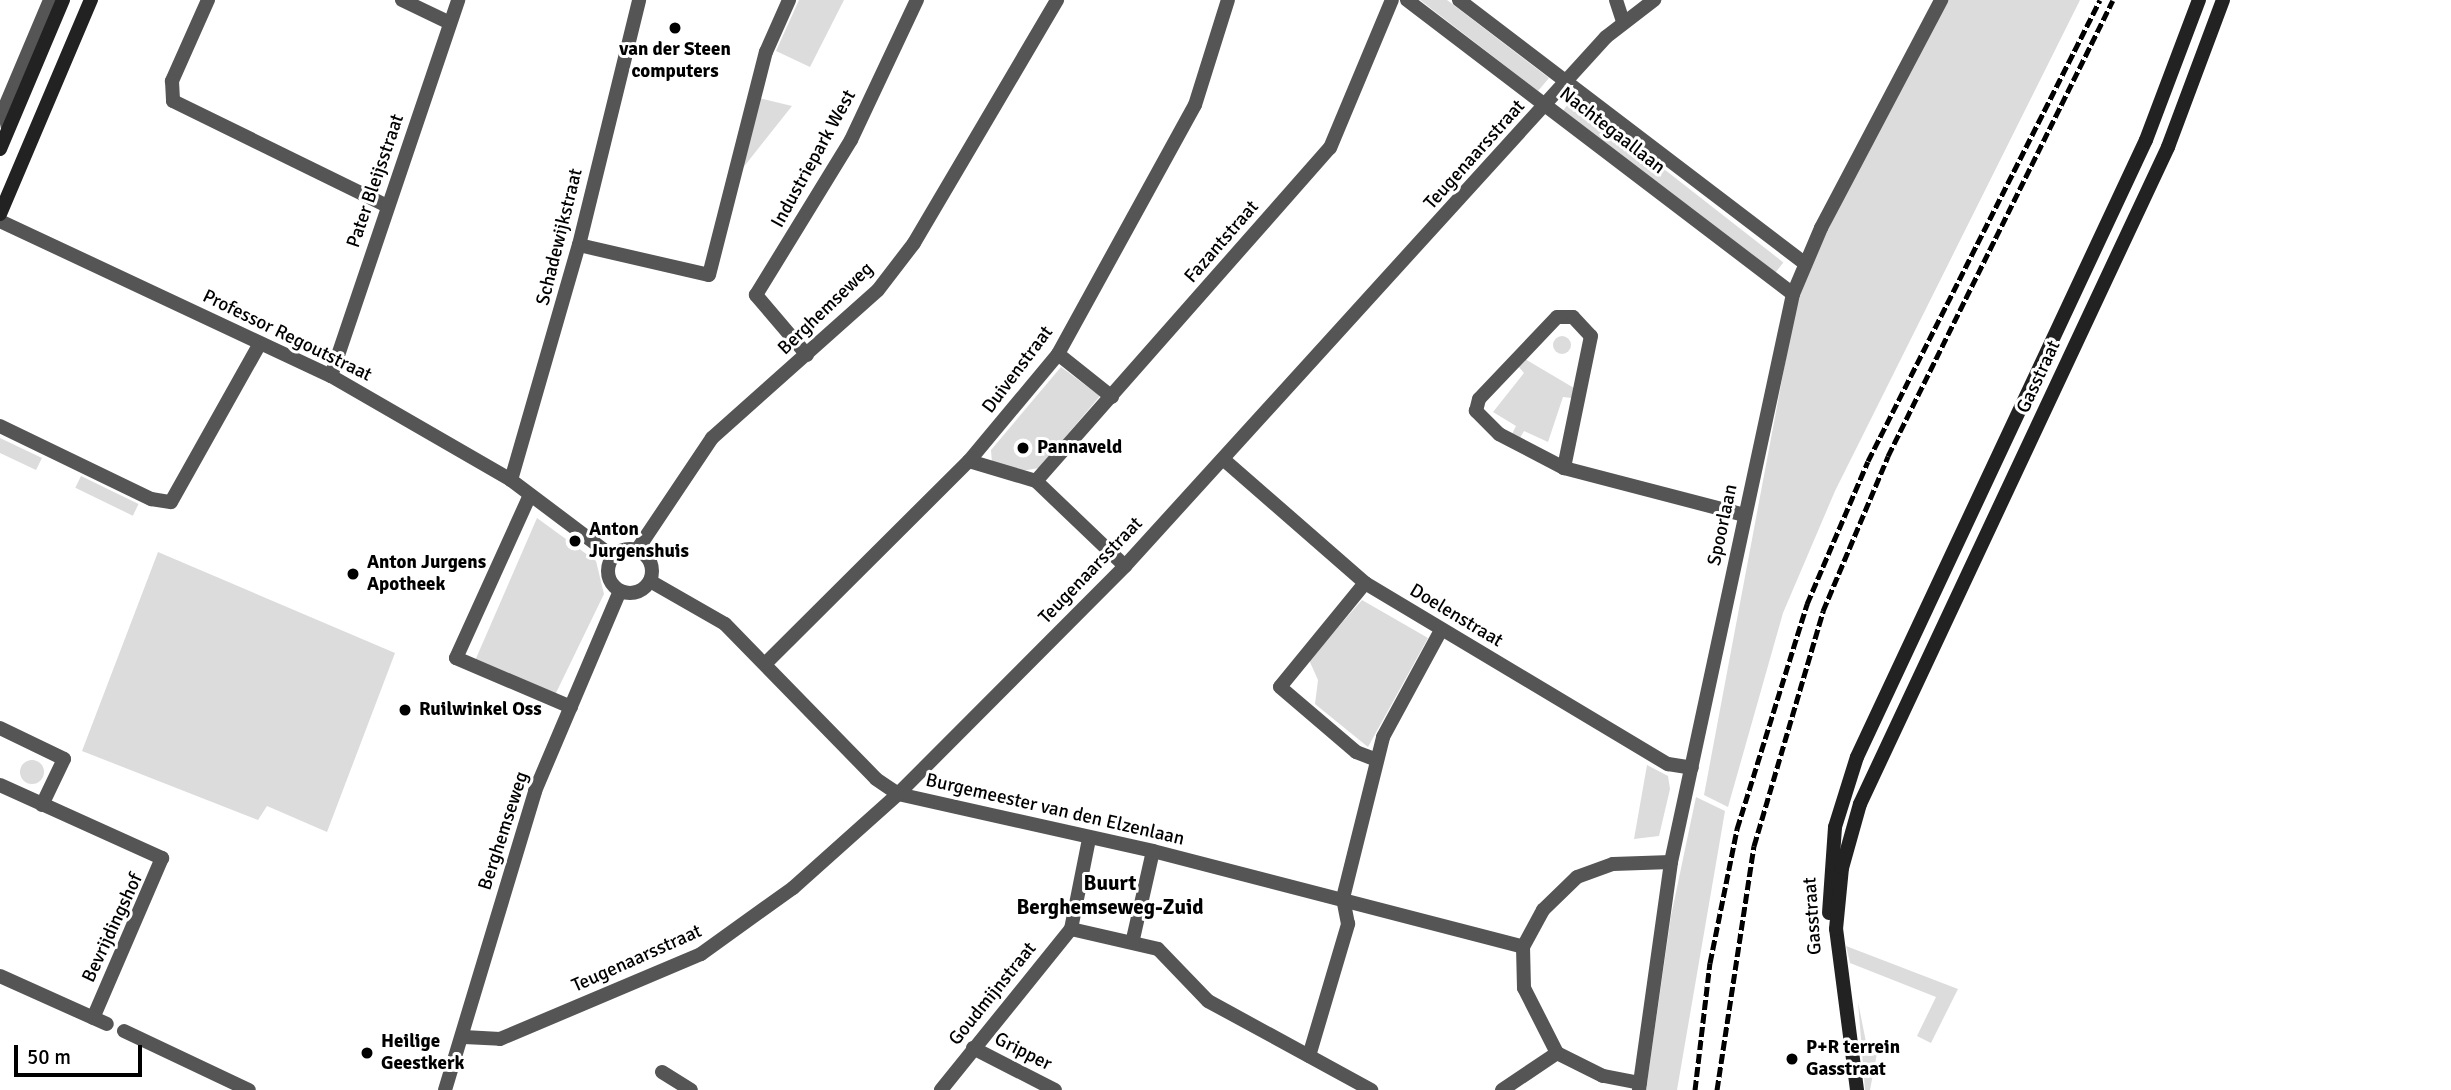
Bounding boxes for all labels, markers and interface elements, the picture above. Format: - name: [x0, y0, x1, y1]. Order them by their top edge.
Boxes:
- marker: van der Steen computers: [667, 20, 683, 36]
- place label: van der Steen computers: [619, 39, 731, 83]
- street label: Nachtegaallaan: [1555, 83, 1669, 179]
- street label: Industriepark West: [767, 86, 861, 232]
- street label: Teugenaarsstraat: [1420, 95, 1530, 215]
- street label: Pater Bleijsstraat: [342, 111, 410, 251]
- street label: Schadewijkstraat: [532, 166, 588, 308]
- street label: Fazantstraat: [1180, 196, 1264, 288]
- street label: Berghemseweg: [774, 258, 878, 360]
- street label: Professor Regoutstraat: [199, 285, 375, 387]
- street label: Duivenstraat: [978, 322, 1058, 418]
- street label: Gasstraat: [2012, 337, 2066, 417]
- place label: Pannaveld: [1037, 437, 1122, 459]
- marker: Pannaveld: [1015, 440, 1031, 456]
- street label: Spoorlaan: [1703, 482, 1743, 568]
- street label: Teugenaarsstraat: [1034, 513, 1148, 629]
- place label: Anton Jurgenshuis: [589, 519, 689, 563]
- marker: Anton Jurgenshuis: [567, 533, 583, 549]
- place label: Anton Jurgens Apotheek: [367, 552, 486, 596]
- marker: Anton Jurgens Apotheek: [345, 566, 361, 582]
- street label: Doelenstraat: [1405, 579, 1507, 653]
- place label: Ruilwinkel Oss: [419, 699, 542, 721]
- marker: Ruilwinkel Oss: [397, 702, 413, 718]
- street label: Berghemseweg: [474, 769, 534, 893]
- street label: Burgemeester van den Elzenlaan: [923, 769, 1187, 851]
- street label: Bevrijdingshof: [78, 870, 148, 986]
- district label: Buurt Berghemseweg-Zuid: [1016, 870, 1204, 920]
- street label: Gasstraat: [1799, 876, 1827, 956]
- street label: Teugenaarsstraat: [569, 920, 705, 998]
- street label: Goudmijnstraat: [944, 938, 1042, 1050]
- street label: Gripper: [991, 1028, 1055, 1076]
- scale bar: [18, 1030, 145, 1074]
- place label: Heilige Geestkerk: [381, 1031, 464, 1075]
- place label: P+R terrein Gasstraat: [1806, 1037, 1900, 1081]
- text: 50 m: [27, 1044, 71, 1070]
- marker: Heilige Geestkerk: [359, 1045, 375, 1061]
- marker: P+R terrein Gasstraat: [1784, 1051, 1800, 1067]

